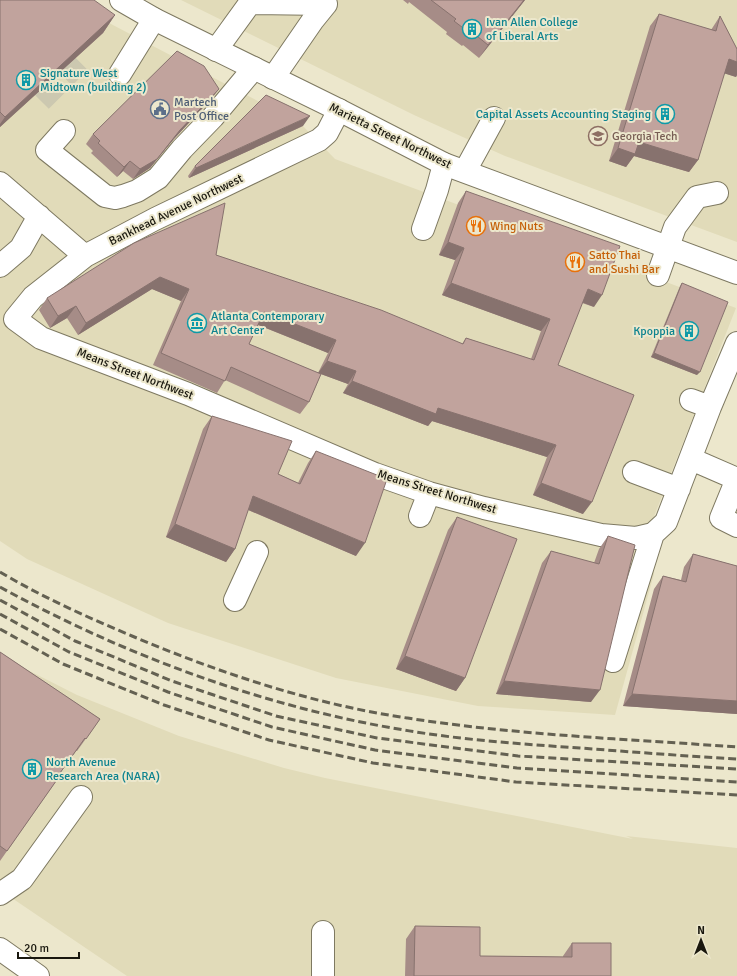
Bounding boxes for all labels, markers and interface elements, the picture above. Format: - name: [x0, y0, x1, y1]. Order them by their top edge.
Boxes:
- place label: Ivan Allen College of Liberal Arts: [486, 15, 578, 44]
- building icon: Ivan Allen College of Liberal Arts: [461, 18, 483, 40]
- place label: Signature West Midtown (building 2): [40, 66, 146, 95]
- building icon: Signature West Midtown (building 2): [15, 69, 37, 91]
- place label: Martech Post Office: [174, 95, 229, 124]
- public building icon: Martech Post Office: [149, 98, 171, 120]
- street label: Marietta Street Northwest: [326, 100, 454, 172]
- building icon: Capital Assets Accounting Staging: [654, 103, 676, 125]
- place label: Capital Assets Accounting Staging: [476, 107, 651, 122]
- school or university icon: Georgia Tech: [587, 125, 609, 147]
- place label: Georgia Tech: [612, 129, 678, 144]
- street label: Bankhead Avenue Northwest: [107, 171, 245, 249]
- restaurant icon: Wing Nuts: [465, 215, 487, 237]
- place label: Wing Nuts: [490, 219, 543, 234]
- place label: Satto Thai and Sushi Bar: [589, 248, 660, 277]
- restaurant icon: Satto Thai and Sushi Bar: [564, 251, 586, 273]
- place label: Atlanta Contemporary Art Center: [211, 309, 325, 338]
- museum icon: Atlanta Contemporary Art Center: [186, 312, 208, 334]
- building icon: Kpoppia: [678, 320, 700, 342]
- place label: Kpoppia: [633, 324, 675, 339]
- street label: Means Street Northwest: [75, 345, 195, 403]
- street label: Means Street Northwest: [376, 467, 498, 517]
- place label: North Avenue Research Area (NARA): [46, 755, 160, 784]
- building icon: North Avenue Research Area (NARA): [21, 758, 43, 780]
- north arrow: [681, 920, 721, 960]
- text: N: [697, 924, 705, 937]
- scale bar: [18, 934, 79, 960]
- text: 20 m: [24, 941, 49, 956]

